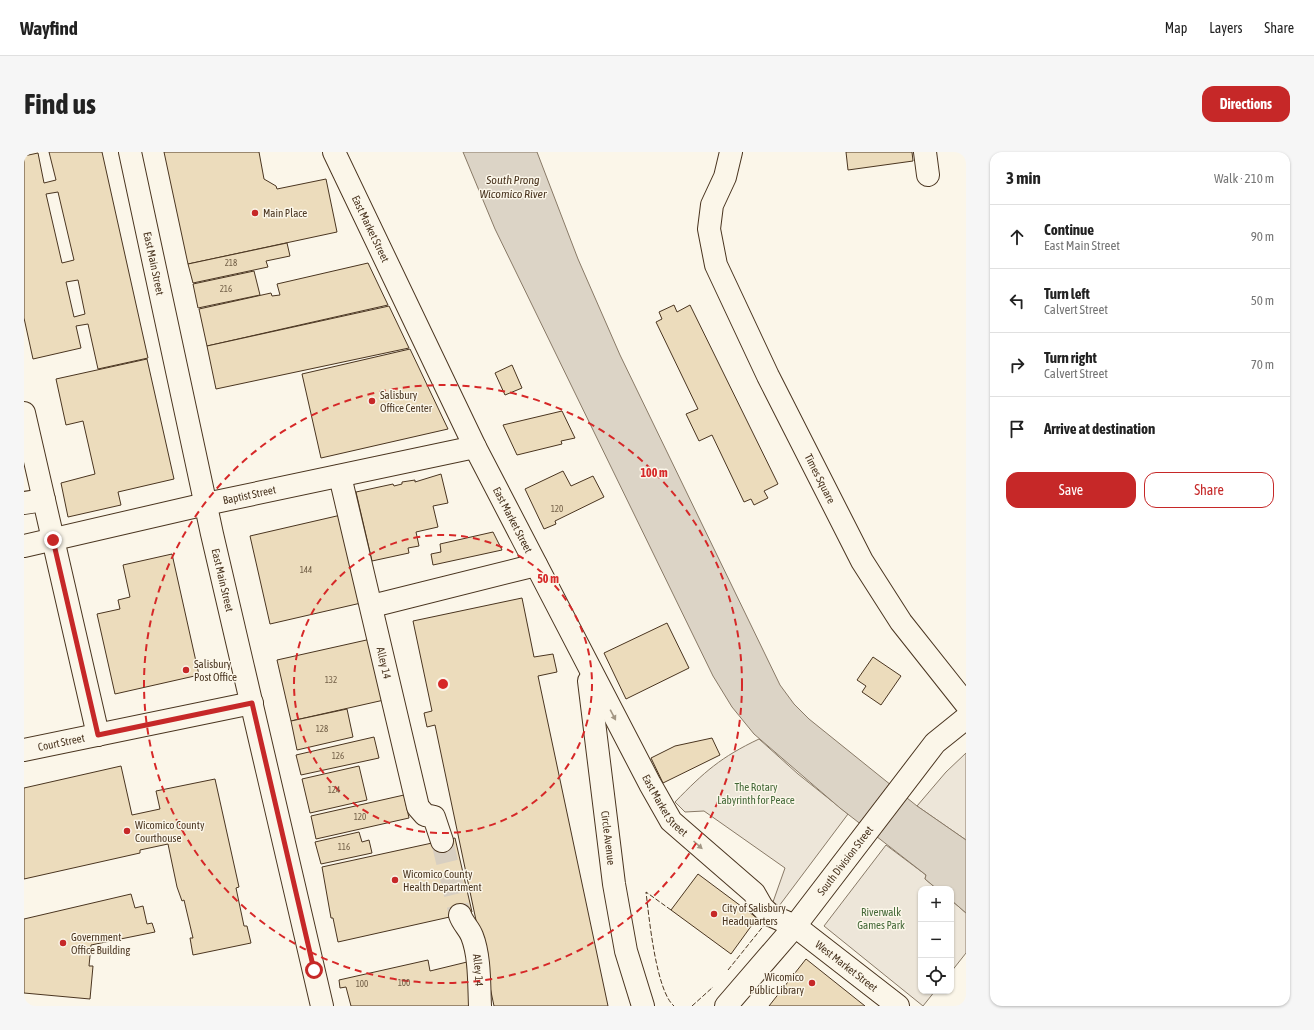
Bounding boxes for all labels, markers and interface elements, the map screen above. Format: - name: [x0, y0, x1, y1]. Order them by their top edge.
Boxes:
- text: Wayfind: [20, 17, 78, 39]
- text: Map: [1165, 20, 1187, 36]
- text: Layers: [1209, 20, 1242, 36]
- text: Share: [1264, 20, 1294, 36]
- button: Directions: [1202, 86, 1290, 122]
- text: Find us: [24, 88, 96, 120]
- text: 3 min: [1006, 168, 1041, 188]
- text: Walk · 210 m: [1214, 171, 1274, 186]
- water label: South Prong Wicomico River: [479, 173, 547, 201]
- street label: East Market Street: [350, 193, 392, 264]
- place label: Main Place: [263, 207, 307, 219]
- marker: Main Place: [250, 208, 260, 218]
- text: Continue: [1044, 221, 1094, 238]
- icon: ahead: [1006, 226, 1028, 248]
- text: 90 m: [1251, 229, 1274, 244]
- street label: East Main Street: [141, 231, 167, 296]
- text: East Main Street: [1044, 238, 1120, 253]
- house number: 218: [225, 258, 237, 268]
- house number: 216: [220, 284, 232, 294]
- text: Turn left: [1044, 285, 1090, 302]
- icon: left: [1006, 290, 1028, 312]
- text: 50 m: [1251, 293, 1274, 308]
- text: Calvert Street: [1044, 302, 1108, 317]
- text: Turn right: [1044, 349, 1097, 366]
- icon: right: [1006, 354, 1028, 376]
- text: 70 m: [1251, 357, 1274, 372]
- text: Calvert Street: [1044, 366, 1108, 381]
- place label: Salisbury Office Center: [380, 389, 433, 414]
- marker: Salisbury Office Center: [367, 396, 377, 406]
- icon: arrive: [1006, 418, 1028, 440]
- text: Arrive at destination: [1044, 420, 1155, 437]
- street label: Times Square: [803, 452, 838, 505]
- text: 100 m: [640, 466, 668, 480]
- button: Save: [1006, 472, 1136, 508]
- button: Share: [1144, 472, 1274, 508]
- street label: Baptist Street: [222, 483, 277, 506]
- street label: East Market Street: [491, 485, 535, 555]
- house number: 120: [551, 504, 563, 514]
- route end: [44, 531, 62, 549]
- street label: East Main Street: [210, 547, 236, 613]
- house number: 144: [300, 565, 312, 575]
- text: 50 m: [537, 572, 559, 586]
- street label: Alley 14: [374, 646, 394, 680]
- place label: Salisbury Post Office: [194, 658, 237, 683]
- marker: Salisbury Post Office: [181, 665, 191, 675]
- house number: 132: [325, 675, 337, 685]
- centre of rings: [436, 677, 450, 691]
- one-way arrow: [610, 709, 616, 720]
- house number: 128: [316, 724, 328, 734]
- street label: Court Street: [37, 732, 86, 753]
- house number: 126: [332, 751, 344, 761]
- street label: East Market Street: [640, 772, 690, 839]
- park label: The Rotary Labyrinth for Peace: [717, 781, 795, 806]
- house number: 124: [328, 785, 340, 795]
- street label: Circle Avenue: [599, 810, 618, 866]
- house number: 120: [354, 812, 366, 822]
- place label: Wicomico County Courthouse: [135, 819, 205, 844]
- street label: South Division Street: [815, 824, 875, 897]
- marker: Wicomico County Courthouse: [122, 826, 132, 836]
- one-way arrow: [693, 841, 704, 850]
- house number: 116: [338, 842, 350, 852]
- place label: Wicomico County Health Department: [403, 868, 482, 893]
- marker: Wicomico County Health Department: [390, 875, 400, 885]
- map controls: [918, 886, 954, 994]
- button: +: [918, 886, 954, 922]
- place label: City of Salisbury Headquarters: [722, 902, 786, 927]
- park label: Riverwalk Games Park: [857, 906, 905, 931]
- marker: City of Salisbury Headquarters: [709, 909, 719, 919]
- button: −: [918, 922, 954, 958]
- place label: Government Office Building: [71, 931, 130, 956]
- marker: Government Office Building: [58, 938, 68, 948]
- street label: West Market Street: [813, 938, 880, 994]
- street label: Alley 14: [471, 953, 485, 986]
- button: locate: [918, 958, 954, 994]
- route start: [305, 961, 323, 979]
- place label: Wicomico Public Library: [749, 971, 804, 996]
- house number: 100: [398, 978, 410, 988]
- marker: Wicomico Public Library: [807, 978, 817, 988]
- house number: 100: [356, 979, 368, 989]

